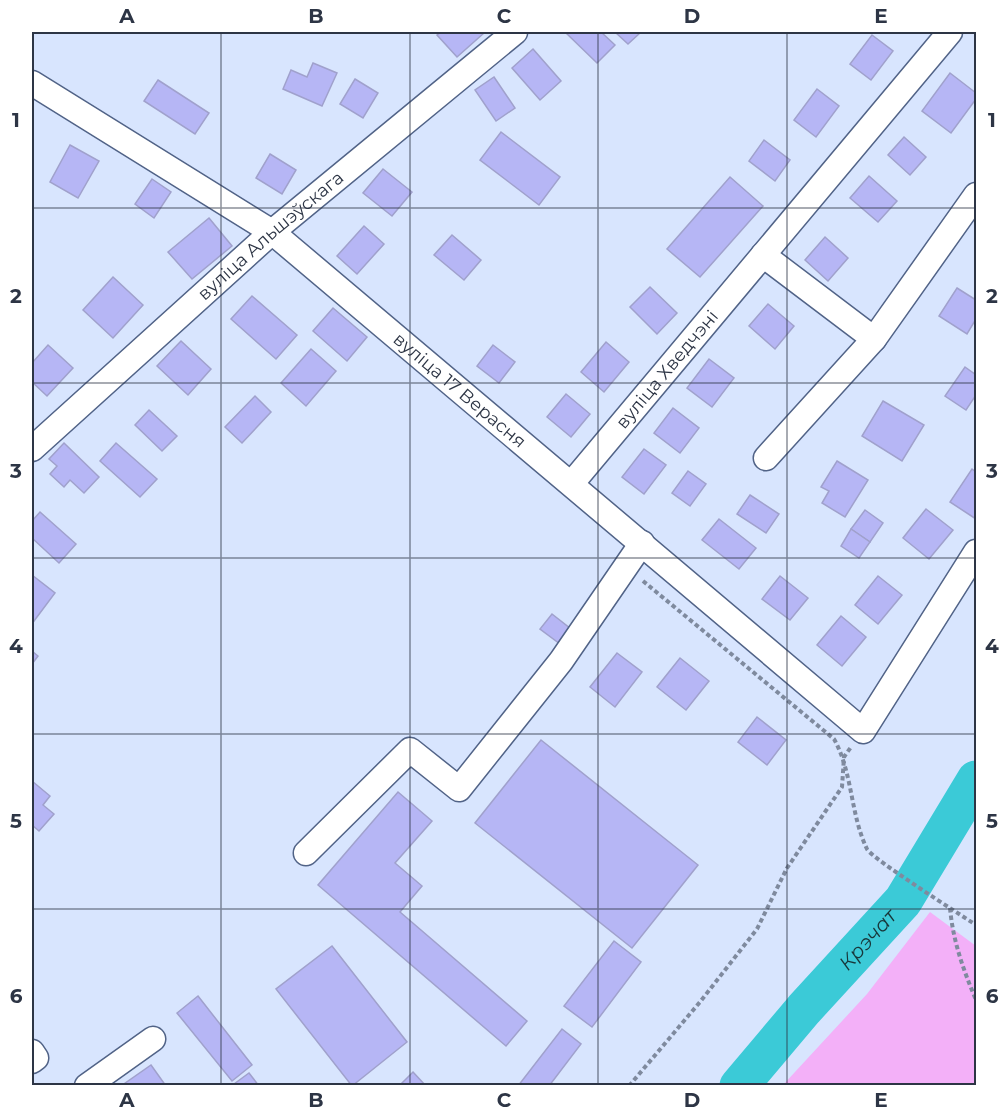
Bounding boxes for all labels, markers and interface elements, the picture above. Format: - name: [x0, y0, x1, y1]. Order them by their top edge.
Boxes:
- text: A: [118, 4, 135, 28]
- text: B: [308, 4, 324, 28]
- text: C: [497, 4, 512, 28]
- text: D: [684, 4, 700, 28]
- text: E: [874, 4, 888, 28]
- text: 1: [12, 108, 20, 132]
- text: 1: [988, 108, 996, 132]
- street label: вуліца Альшэўскага: [193, 167, 348, 305]
- text: 2: [10, 284, 22, 308]
- text: 2: [986, 284, 998, 308]
- street label: вуліца Хведчэні: [611, 306, 723, 433]
- street label: вуліца 17 Верасня: [389, 328, 530, 453]
- text: 3: [9, 459, 22, 483]
- text: 3: [985, 459, 998, 483]
- text: 4: [9, 634, 23, 658]
- text: 4: [985, 634, 999, 658]
- text: 5: [10, 809, 22, 833]
- text: 5: [986, 809, 998, 833]
- water label: Крэчат: [834, 903, 903, 975]
- text: 6: [10, 984, 23, 1008]
- text: 6: [986, 984, 999, 1008]
- text: A: [118, 1088, 135, 1112]
- text: B: [308, 1088, 324, 1112]
- text: C: [497, 1088, 512, 1112]
- text: D: [684, 1088, 700, 1112]
- text: E: [874, 1088, 888, 1112]

